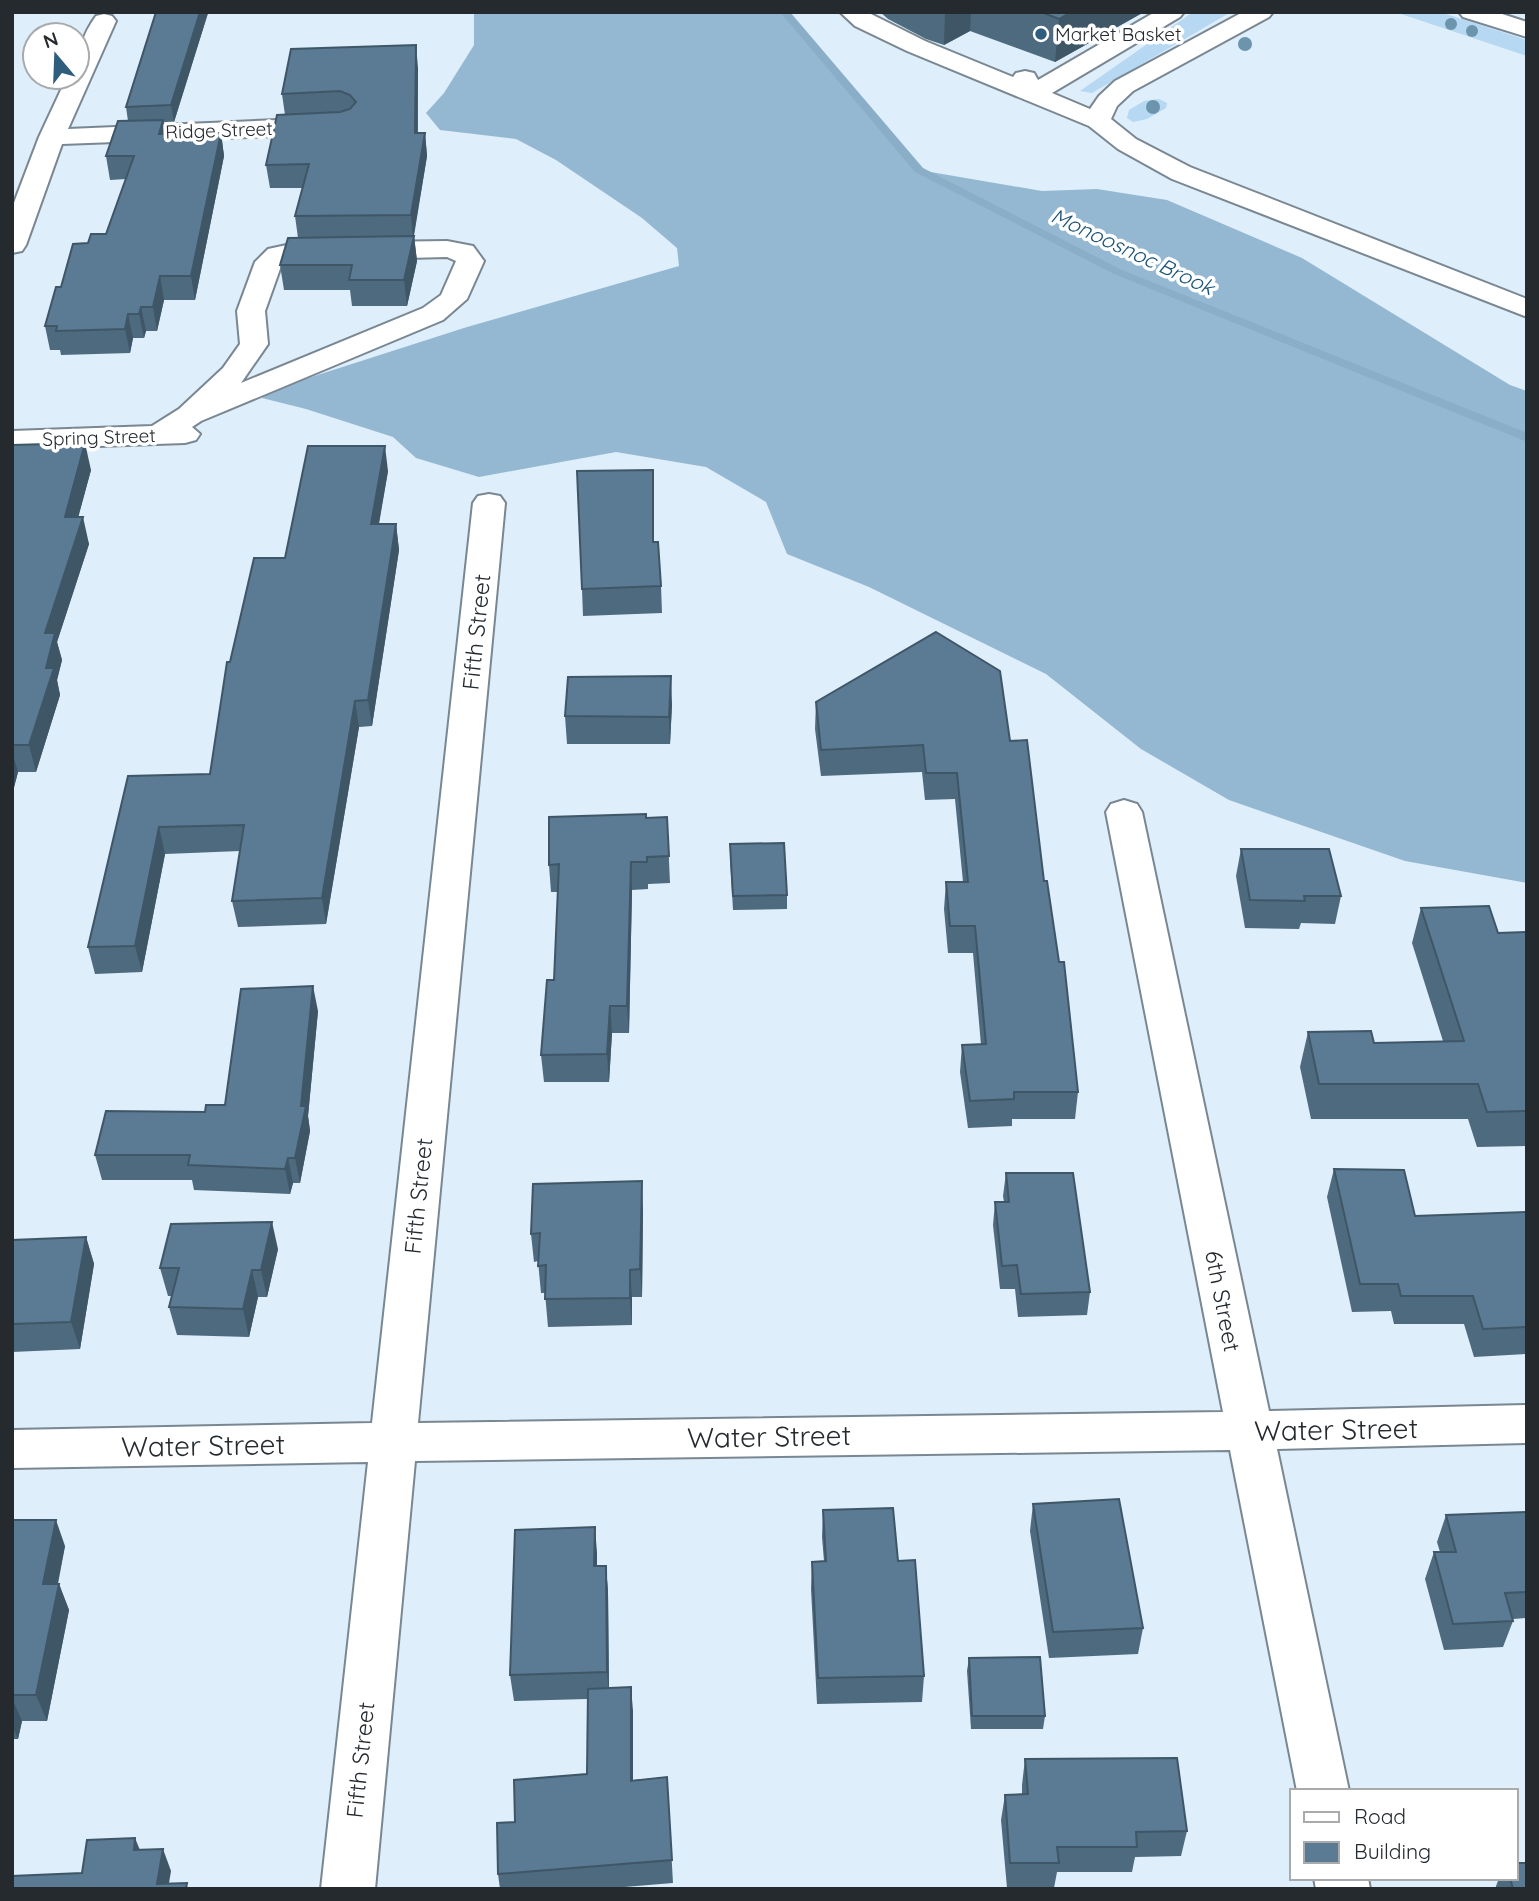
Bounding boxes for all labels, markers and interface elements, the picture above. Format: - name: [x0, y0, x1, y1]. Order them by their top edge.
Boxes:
- north arrow: [21, 21, 91, 91]
- place label: Market Basket: [1055, 22, 1181, 46]
- text: N: [40, 26, 61, 54]
- marker: Market Basket: [1033, 26, 1049, 42]
- street label: Ridge Street: [165, 116, 273, 144]
- water label: Monoosnoc Brook: [1047, 202, 1220, 301]
- street label: Spring Street: [42, 423, 156, 451]
- street label: Fifth Street: [456, 572, 497, 691]
- street label: Fifth Street: [398, 1136, 439, 1255]
- street label: 6th Street: [1199, 1248, 1247, 1354]
- street label: Water Street: [1254, 1410, 1418, 1448]
- street label: Water Street: [687, 1417, 851, 1455]
- street label: Water Street: [121, 1426, 285, 1464]
- street label: Fifth Street: [340, 1700, 381, 1819]
- legend: [1290, 1789, 1518, 1880]
- text: Road: [1354, 1803, 1406, 1829]
- text: Building: [1354, 1838, 1431, 1864]

